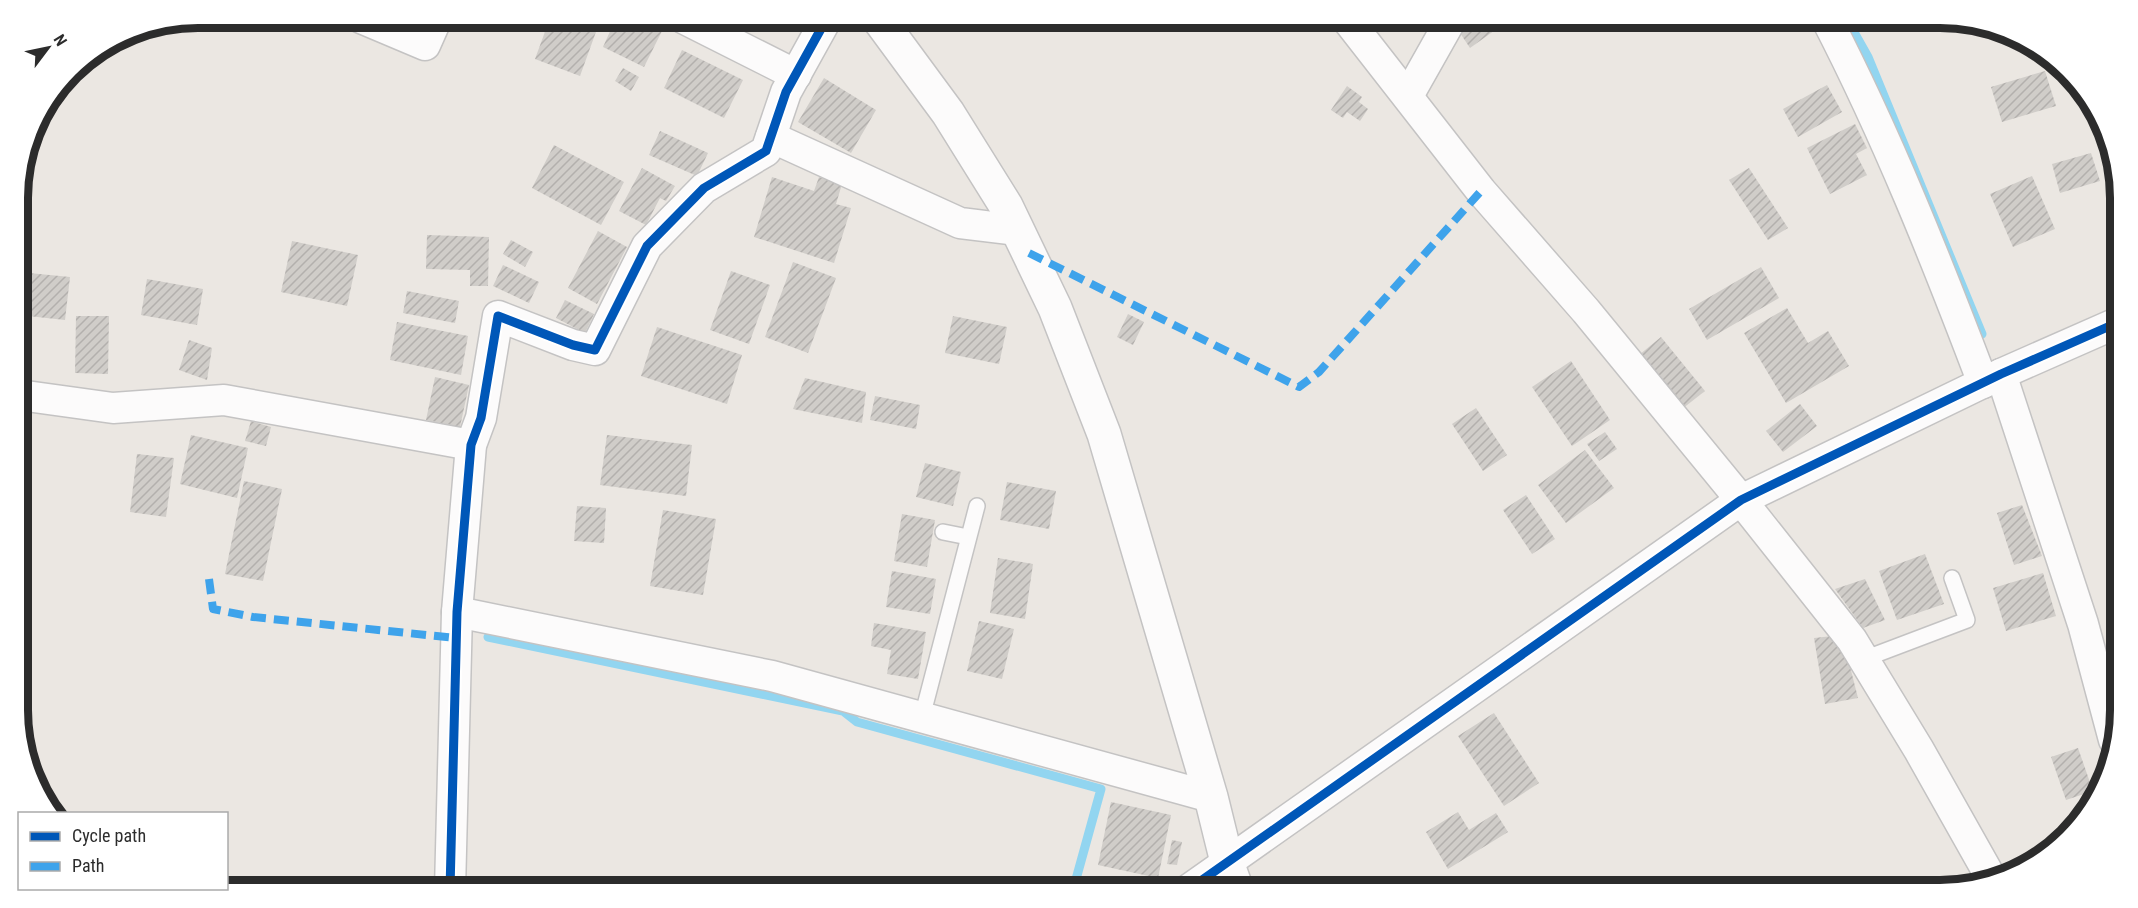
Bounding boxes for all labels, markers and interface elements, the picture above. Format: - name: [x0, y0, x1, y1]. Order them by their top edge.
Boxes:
- north arrow: [18, 18, 78, 78]
- text: N: [50, 31, 71, 50]
- legend: [18, 812, 228, 890]
- text: Cycle path: [72, 825, 146, 846]
- text: Path: [72, 855, 105, 876]

